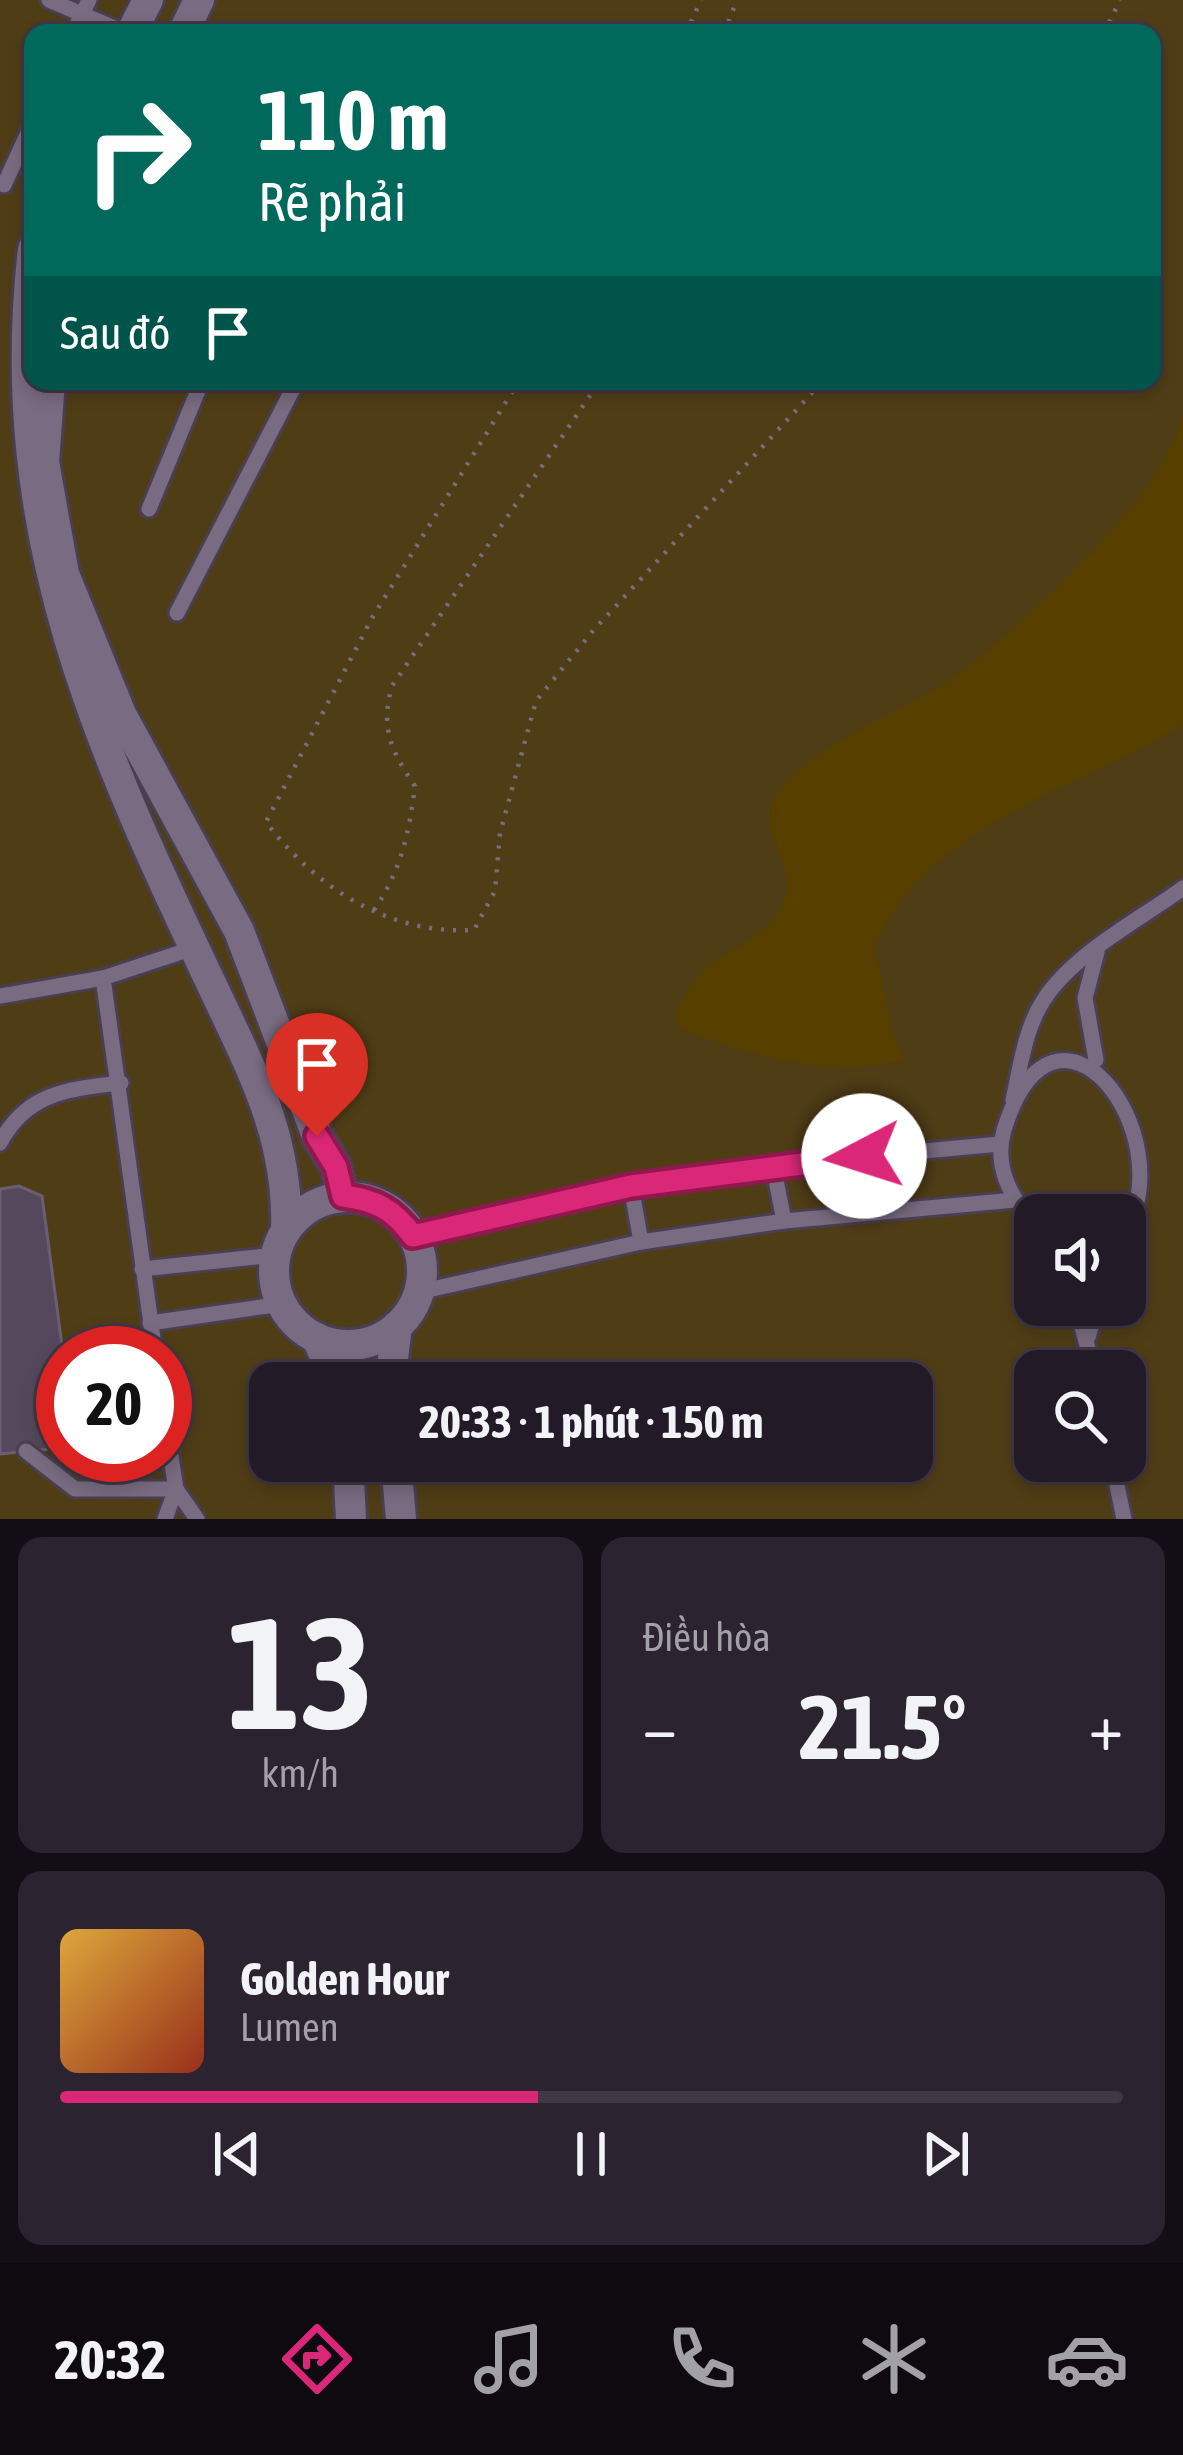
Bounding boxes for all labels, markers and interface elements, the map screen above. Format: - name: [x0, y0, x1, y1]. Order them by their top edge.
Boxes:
- icon: right: [60, 72, 216, 228]
- text: 110 m: [258, 72, 448, 168]
- text: Rẽ phải: [258, 171, 406, 232]
- icon: arrive: [195, 300, 261, 366]
- text: Sau đó: [60, 307, 171, 359]
- pin: [266, 1013, 368, 1136]
- icon: arrive: [284, 1031, 350, 1097]
- position arrow: [801, 1093, 927, 1219]
- map controls: [1014, 1194, 1146, 1482]
- button: sound: [1014, 1194, 1146, 1326]
- speed limit sign: 20: [36, 1326, 192, 1482]
- button: search: [1014, 1350, 1146, 1482]
- text: 20:33 · 1 phút · 150 m: [419, 1396, 763, 1448]
- text: 13: [227, 1583, 374, 1762]
- text: Điều hòa: [643, 1615, 771, 1659]
- text: 21.5°: [799, 1675, 967, 1778]
- text: −: [643, 1688, 677, 1764]
- text: +: [1089, 1688, 1123, 1764]
- text: km/h: [262, 1751, 339, 1795]
- text: Golden Hour: [240, 1953, 449, 2005]
- text: Lumen: [240, 2005, 339, 2049]
- icon: previous: [204, 2121, 270, 2187]
- icon: pause: [558, 2121, 624, 2187]
- icon: next: [913, 2121, 979, 2187]
- icon: directions: [275, 2317, 359, 2401]
- icon: music: [467, 2317, 551, 2401]
- icon: phone: [660, 2317, 744, 2401]
- icon: climate: [852, 2317, 936, 2401]
- icon: car: [1045, 2317, 1129, 2401]
- text: 20:32: [54, 2329, 166, 2390]

